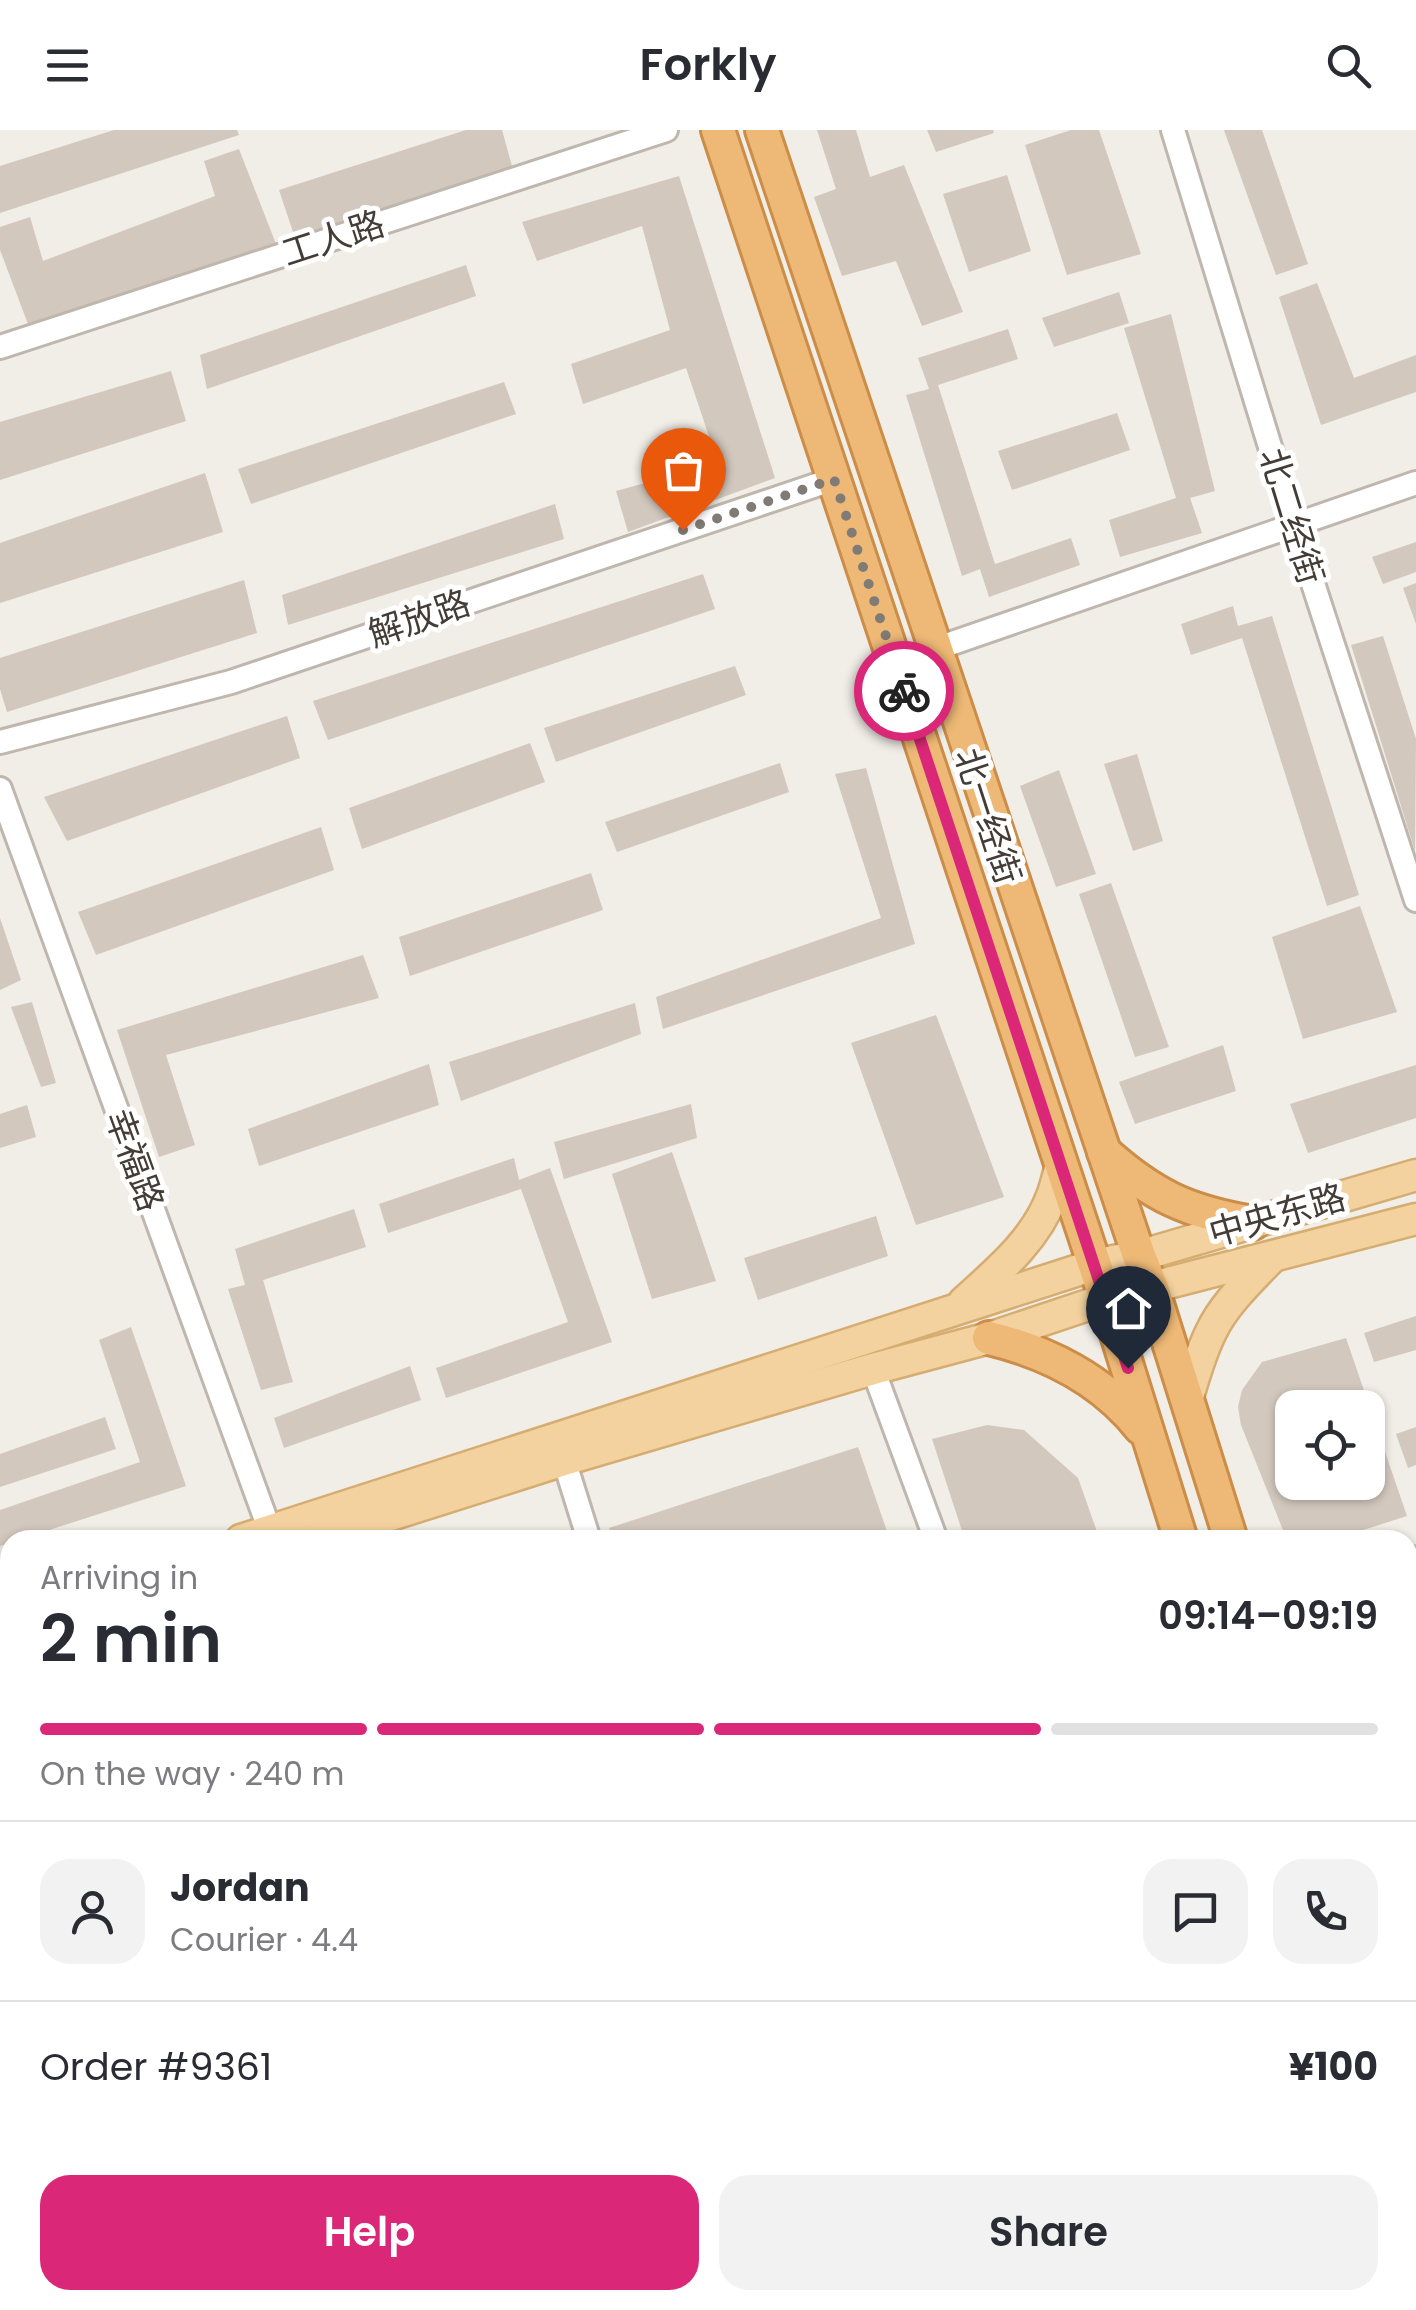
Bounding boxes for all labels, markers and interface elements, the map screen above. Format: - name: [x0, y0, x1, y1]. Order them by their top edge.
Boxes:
- text: Forkly: [640, 33, 776, 96]
- icon: menu: [40, 38, 95, 93]
- icon: search: [1321, 38, 1376, 93]
- street label: 工人路: [275, 198, 391, 278]
- pin: [641, 428, 726, 531]
- street label: 北二经街: [1248, 442, 1336, 590]
- icon: bag: [656, 443, 711, 498]
- street label: 解放路: [361, 578, 477, 658]
- courier: [854, 641, 954, 741]
- icon: bike: [877, 664, 932, 719]
- street label: 北一经街: [943, 742, 1033, 890]
- street label: 幸福路: [94, 1102, 176, 1218]
- street label: 中央东路: [1203, 1172, 1351, 1258]
- pin: [1086, 1266, 1171, 1369]
- icon: home: [1101, 1281, 1156, 1336]
- map controls: [1275, 1390, 1385, 1500]
- button: locate: [1275, 1390, 1385, 1500]
- text: Arriving in: [40, 1555, 198, 1600]
- text: 09:14–09:19: [1158, 1589, 1378, 1642]
- text: 2 min: [40, 1594, 222, 1685]
- text: On the way · 240 m: [40, 1751, 345, 1796]
- button: person: [40, 1859, 145, 1964]
- button: chat: [1143, 1859, 1248, 1964]
- button: phone: [1273, 1859, 1378, 1964]
- text: Jordan: [170, 1861, 310, 1914]
- text: Courier · 4.4: [170, 1917, 358, 1962]
- text: Order #9361: [40, 2040, 272, 2093]
- text: ¥100: [1289, 2040, 1378, 2093]
- button: Help: [40, 2175, 699, 2290]
- button: Share: [719, 2175, 1378, 2290]

